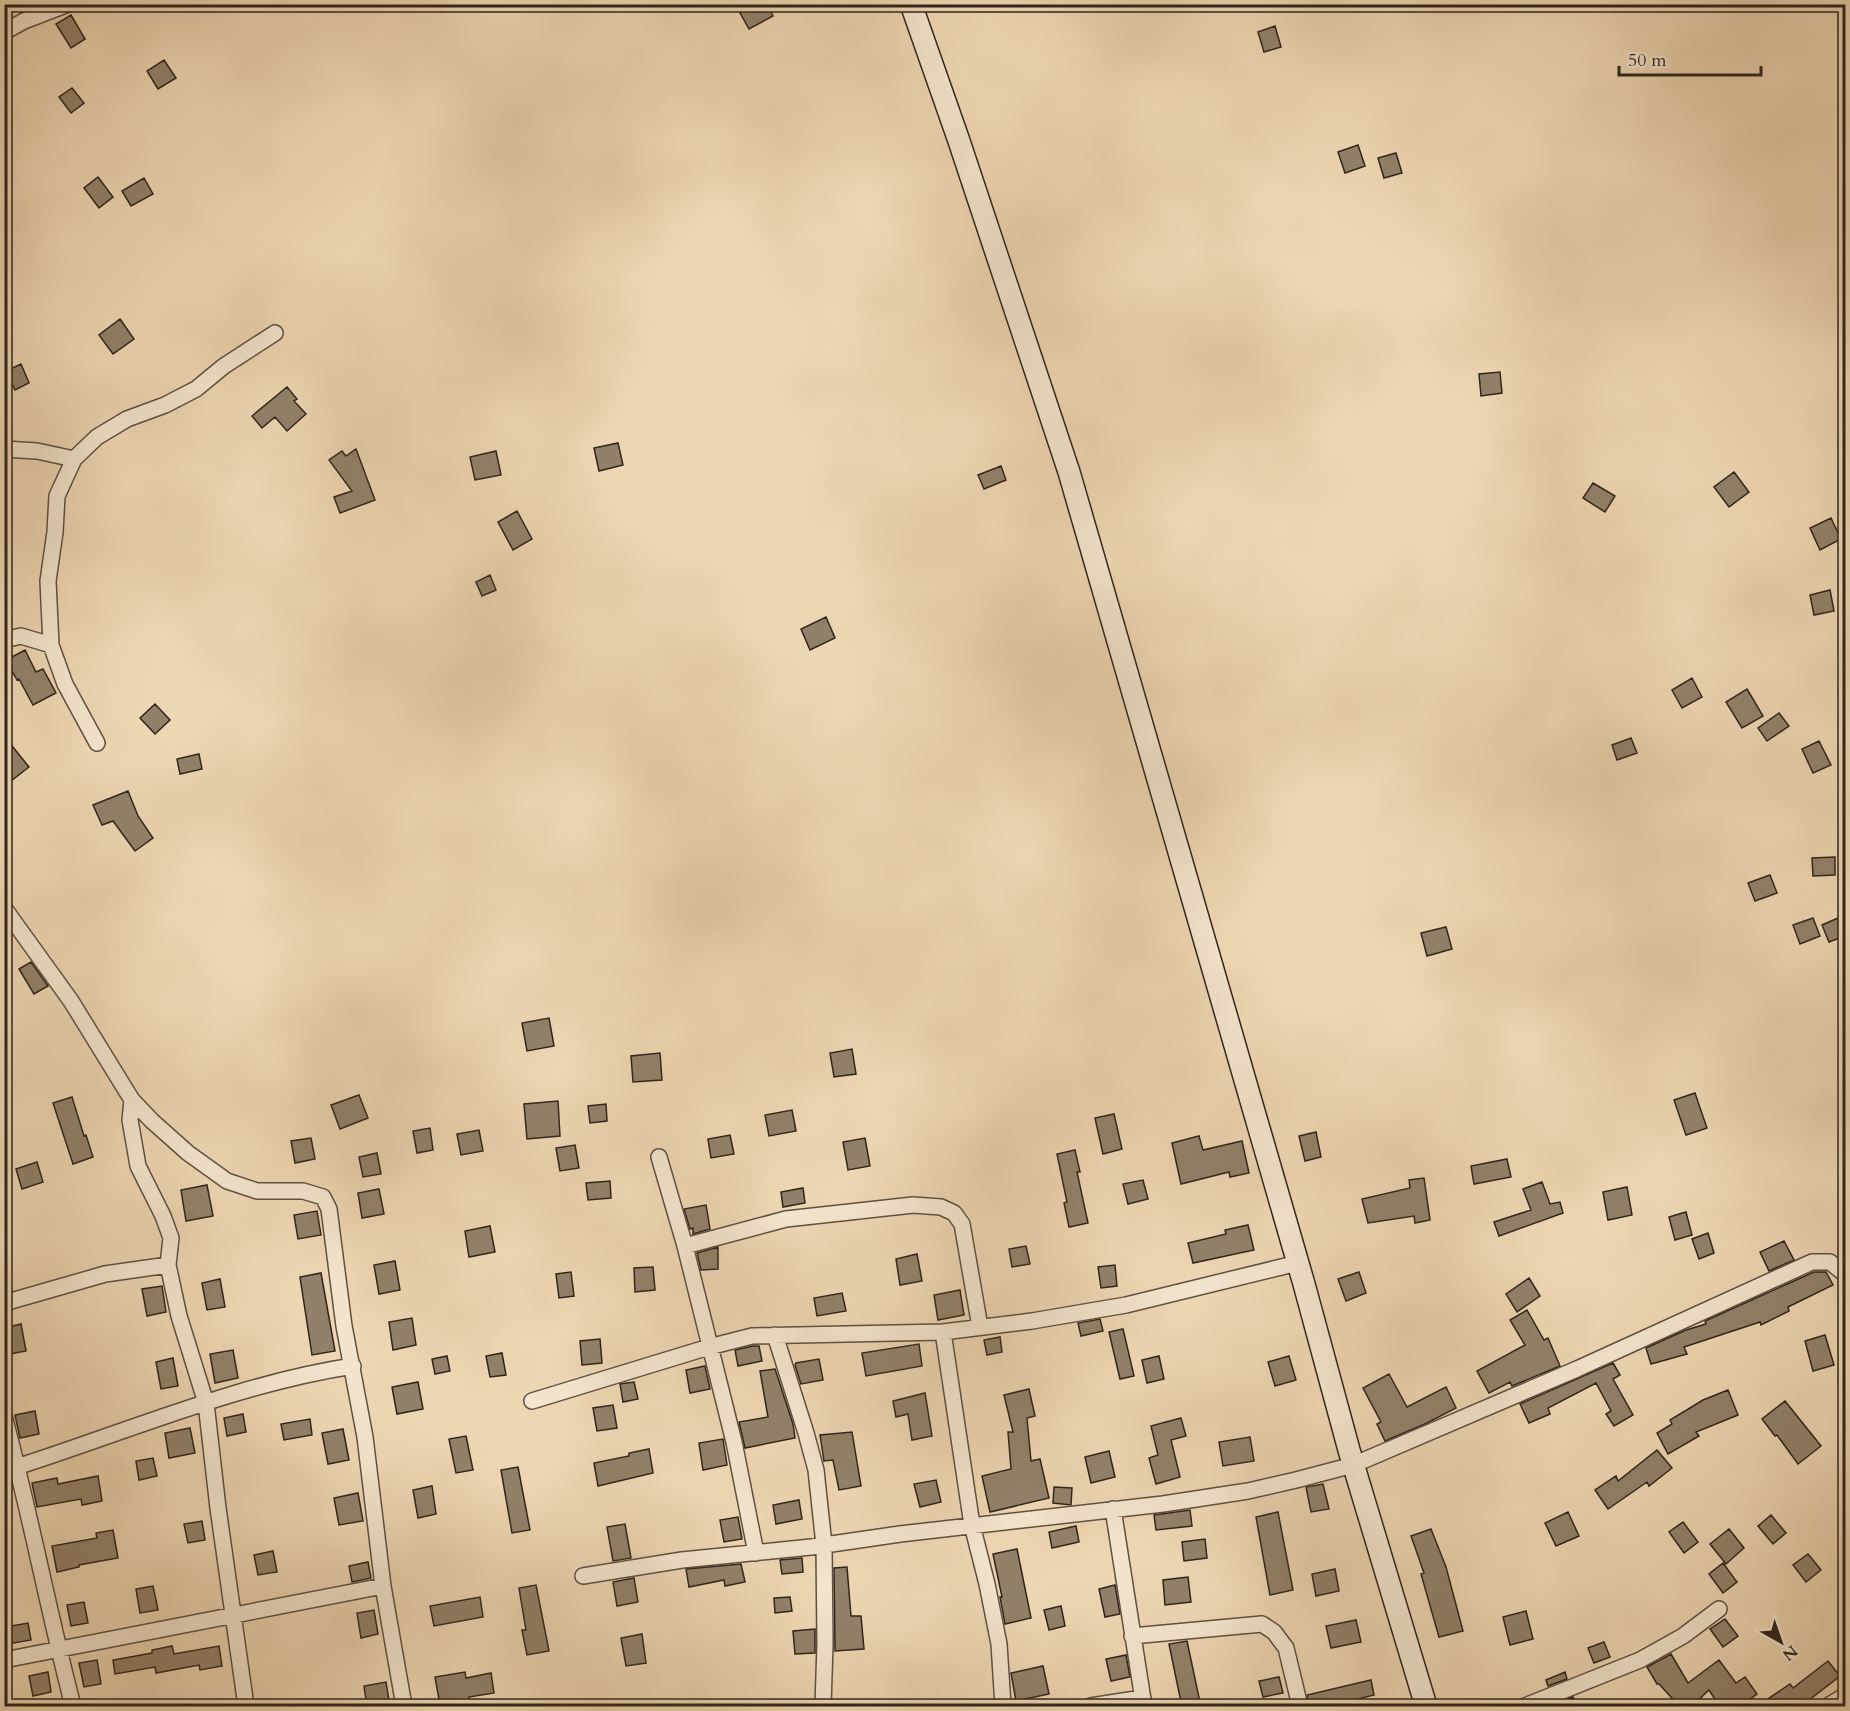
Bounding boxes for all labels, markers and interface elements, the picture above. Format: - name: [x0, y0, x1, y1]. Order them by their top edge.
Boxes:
- scale bar: [1619, 39, 1762, 77]
- text: 50 m: [1628, 48, 1667, 73]
- north arrow: [1751, 1612, 1811, 1672]
- text: N: [1778, 1640, 1802, 1666]

